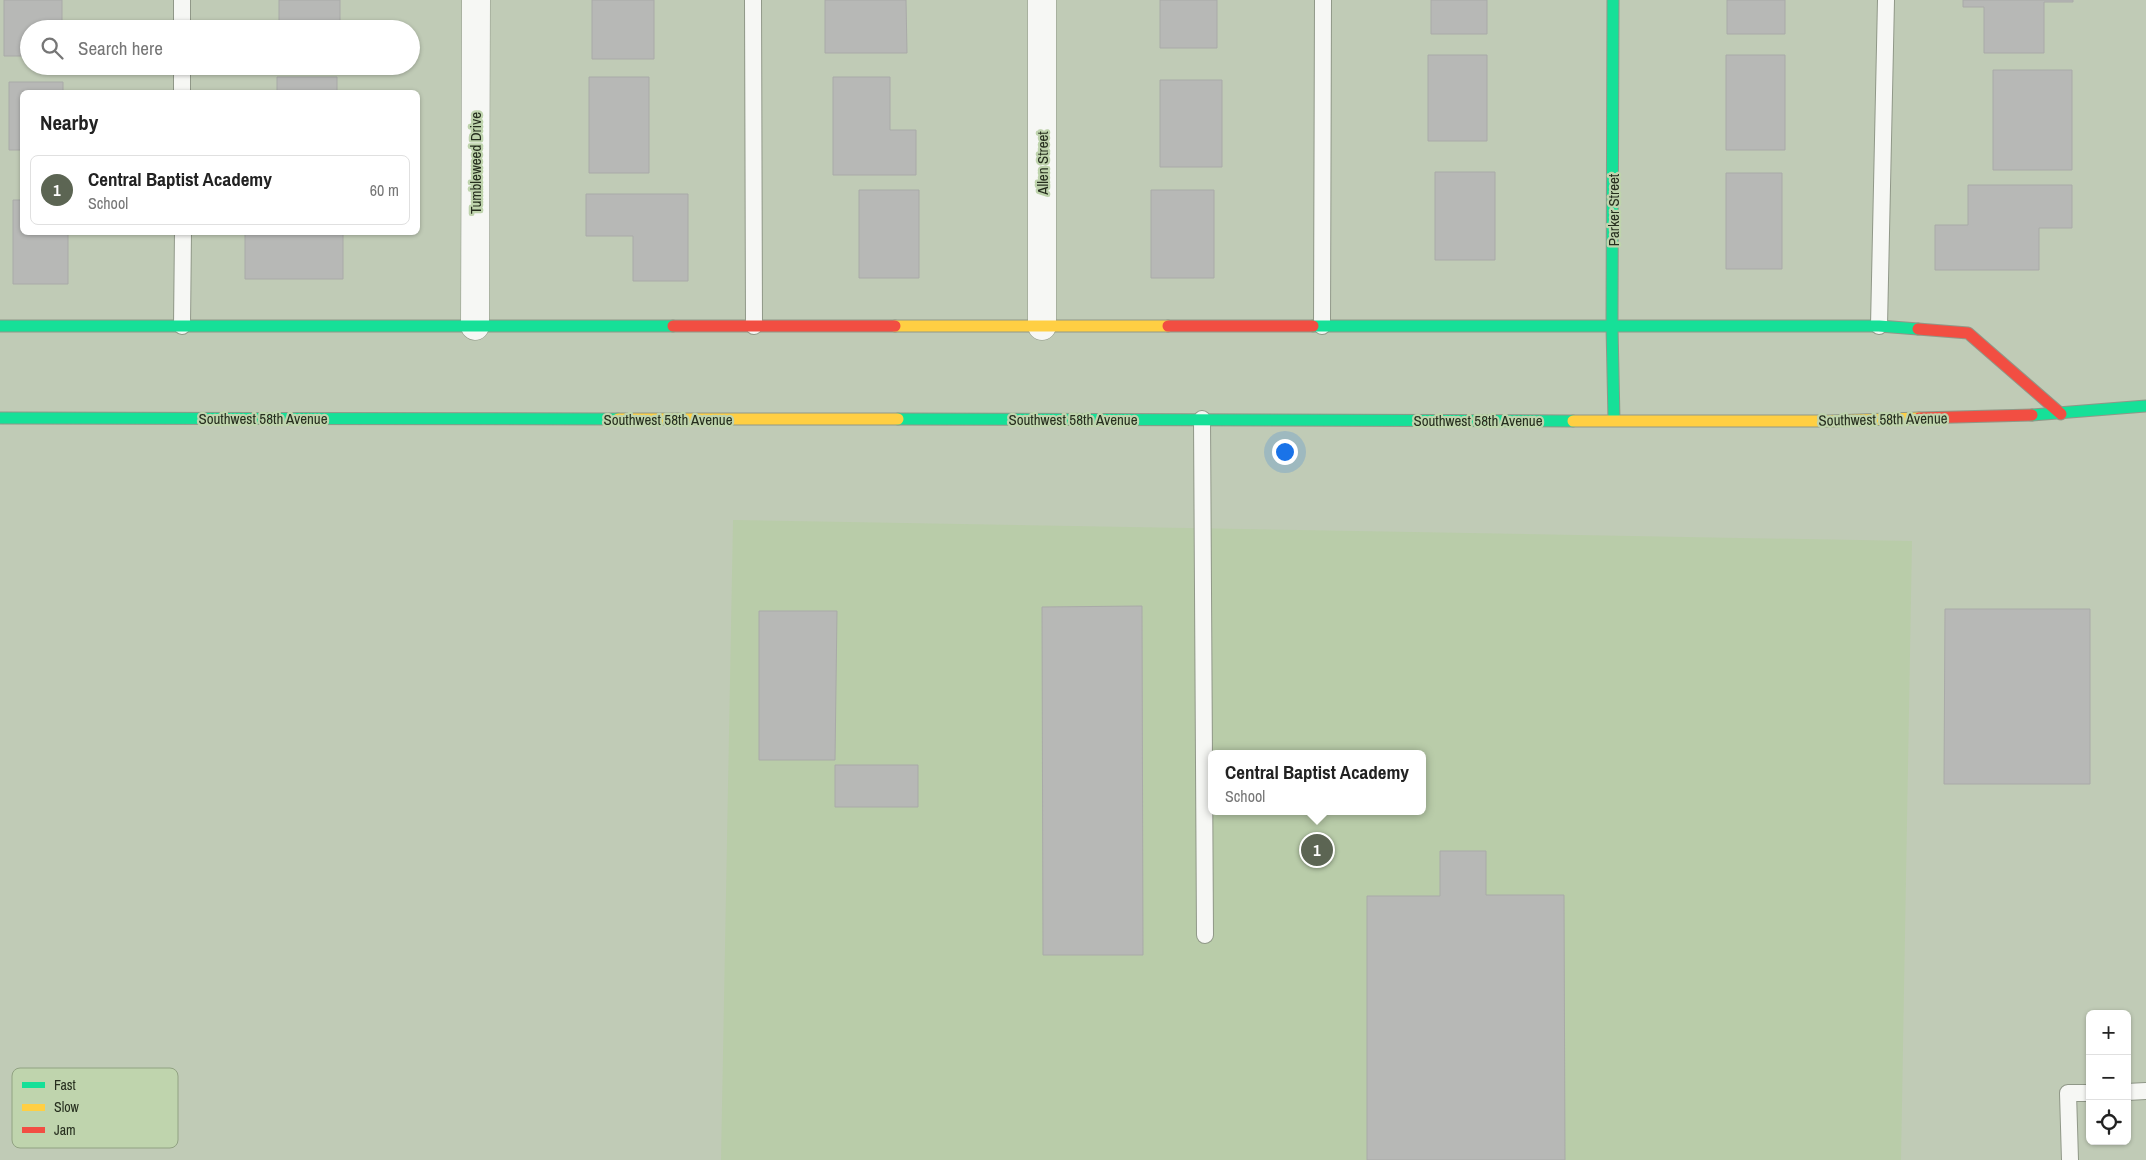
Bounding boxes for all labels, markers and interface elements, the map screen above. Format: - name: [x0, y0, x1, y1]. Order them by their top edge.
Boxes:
- search box: [20, 20, 420, 75]
- icon: search: [38, 34, 66, 62]
- text: Search here: [78, 35, 163, 61]
- text: Nearby: [40, 108, 98, 137]
- street label: Tumbleweed Drive: [465, 112, 486, 214]
- street label: Allen Street: [1032, 131, 1053, 196]
- text: Central Baptist Academy: [88, 166, 272, 192]
- street label: Parker Street: [1603, 173, 1624, 246]
- text: 1: [53, 179, 61, 201]
- text: 60 m: [370, 179, 399, 201]
- text: School: [88, 192, 128, 214]
- street label: Southwest 58th Avenue: [1818, 407, 1948, 431]
- street label: Southwest 58th Avenue: [198, 408, 328, 429]
- street label: Southwest 58th Avenue: [603, 409, 733, 430]
- street label: Southwest 58th Avenue: [1008, 409, 1138, 430]
- street label: Southwest 58th Avenue: [1413, 410, 1543, 431]
- your location: [1272, 439, 1298, 465]
- popup: [1208, 750, 1426, 815]
- text: Central Baptist Academy: [1225, 759, 1409, 785]
- text: School: [1225, 785, 1265, 807]
- pin: 1: [1301, 831, 1333, 869]
- map controls: [2086, 1010, 2131, 1145]
- button: +: [2086, 1010, 2131, 1055]
- button: −: [2086, 1055, 2131, 1100]
- legend: [12, 1068, 178, 1148]
- text: Fast: [54, 1076, 76, 1094]
- text: Slow: [54, 1098, 80, 1116]
- button: locate: [2086, 1100, 2131, 1145]
- text: Jam: [54, 1121, 76, 1139]

